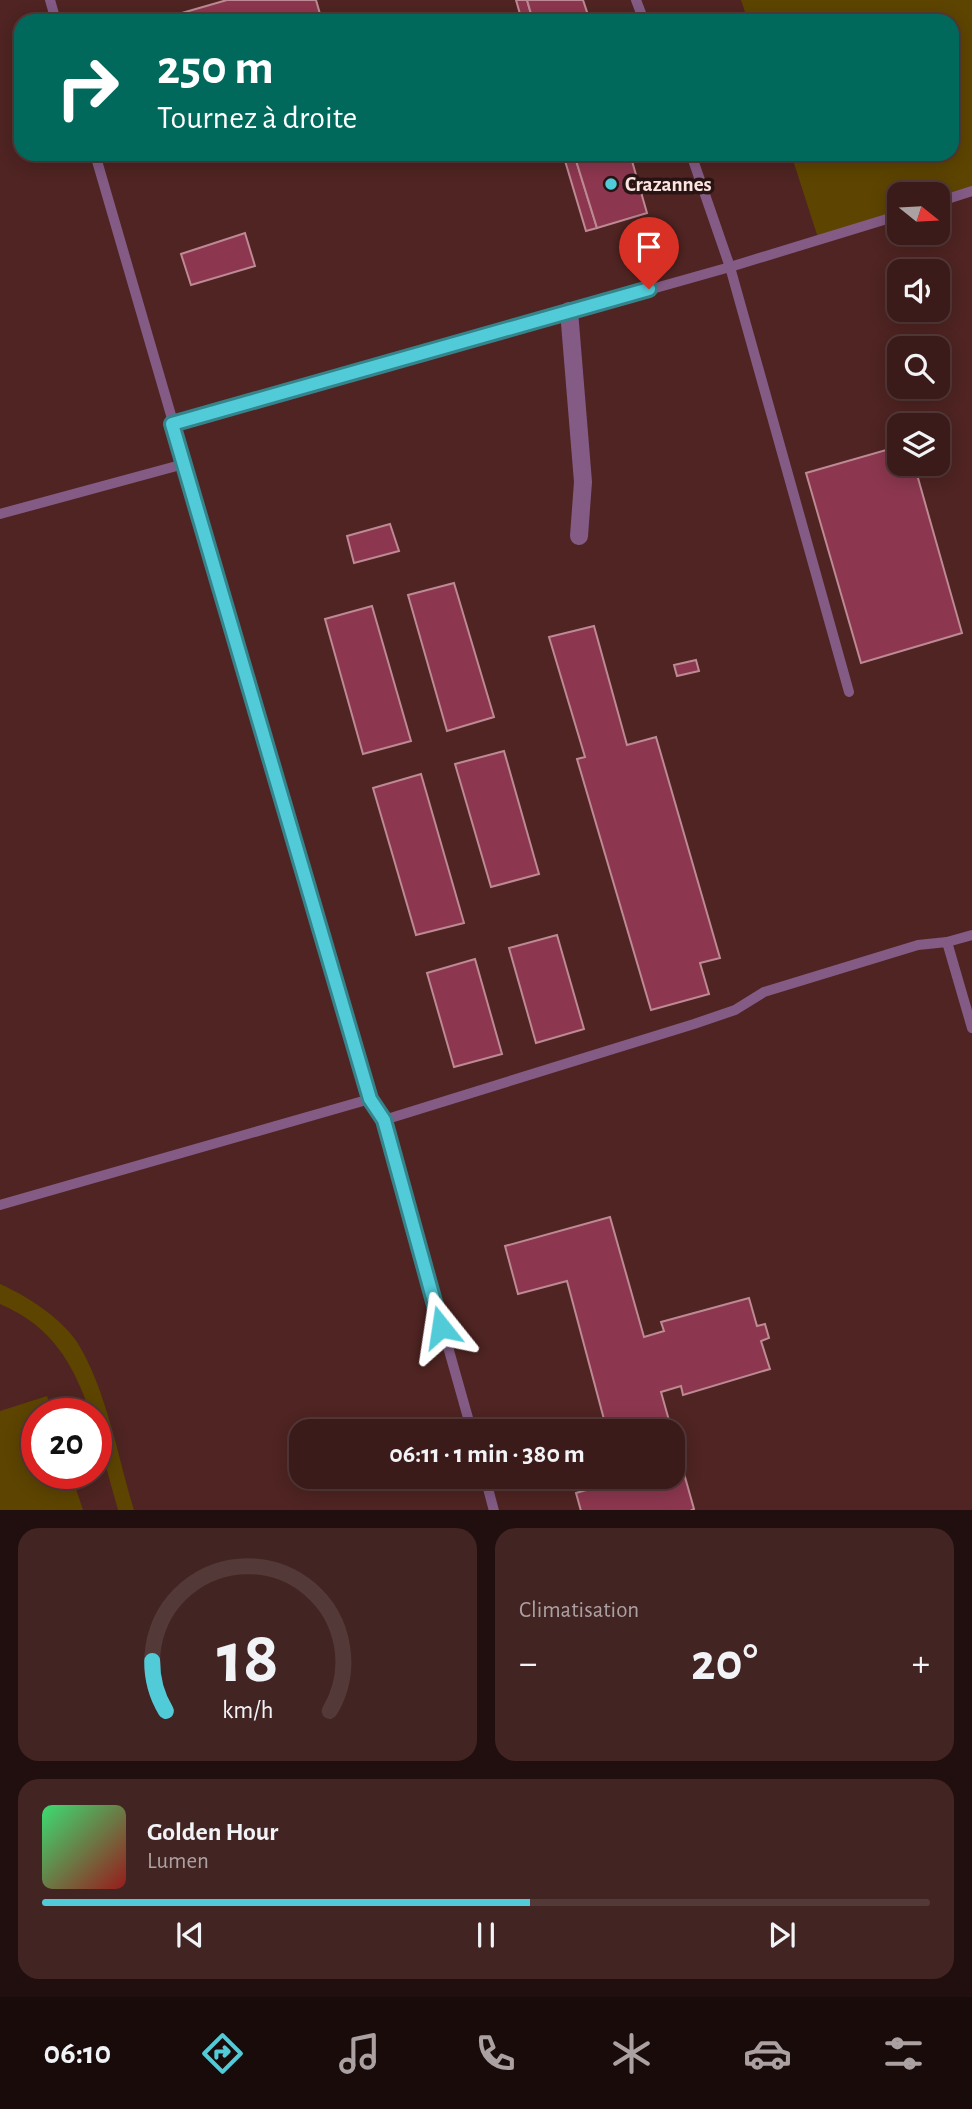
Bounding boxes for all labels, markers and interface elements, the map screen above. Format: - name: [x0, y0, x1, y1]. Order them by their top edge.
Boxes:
- icon: right: [42, 42, 133, 133]
- text: 250 m: [157, 44, 274, 93]
- text: Tournez à droite: [157, 102, 357, 134]
- place label: Crazannes: [625, 174, 712, 195]
- marker: Crazannes: [603, 176, 619, 192]
- north arrow: [887, 182, 950, 245]
- map controls: [887, 182, 950, 476]
- pin: [619, 217, 679, 289]
- icon: arrive: [630, 228, 668, 266]
- button: sound: [887, 259, 950, 322]
- button: search: [887, 336, 950, 399]
- button: layers: [887, 413, 950, 476]
- position arrow: [404, 1290, 478, 1364]
- speed limit sign: 20: [21, 1398, 112, 1489]
- text: 06:11 · 1 min · 380 m: [389, 1441, 585, 1467]
- text: Climatisation: [519, 1599, 639, 1622]
- text: 18: [216, 1623, 279, 1696]
- text: 20°: [691, 1637, 758, 1689]
- text: −: [519, 1645, 537, 1683]
- text: +: [912, 1645, 930, 1683]
- text: km/h: [222, 1697, 273, 1722]
- text: Golden Hour: [147, 1819, 278, 1845]
- text: Lumen: [147, 1850, 209, 1873]
- icon: previous: [171, 1916, 209, 1954]
- icon: pause: [467, 1916, 505, 1954]
- icon: next: [763, 1916, 801, 1954]
- icon: directions: [198, 2029, 247, 2078]
- icon: music: [335, 2029, 384, 2078]
- icon: phone: [471, 2029, 520, 2078]
- icon: climate: [607, 2029, 656, 2078]
- icon: car: [743, 2029, 792, 2078]
- icon: filters: [879, 2029, 928, 2078]
- text: 06:10: [44, 2037, 111, 2069]

